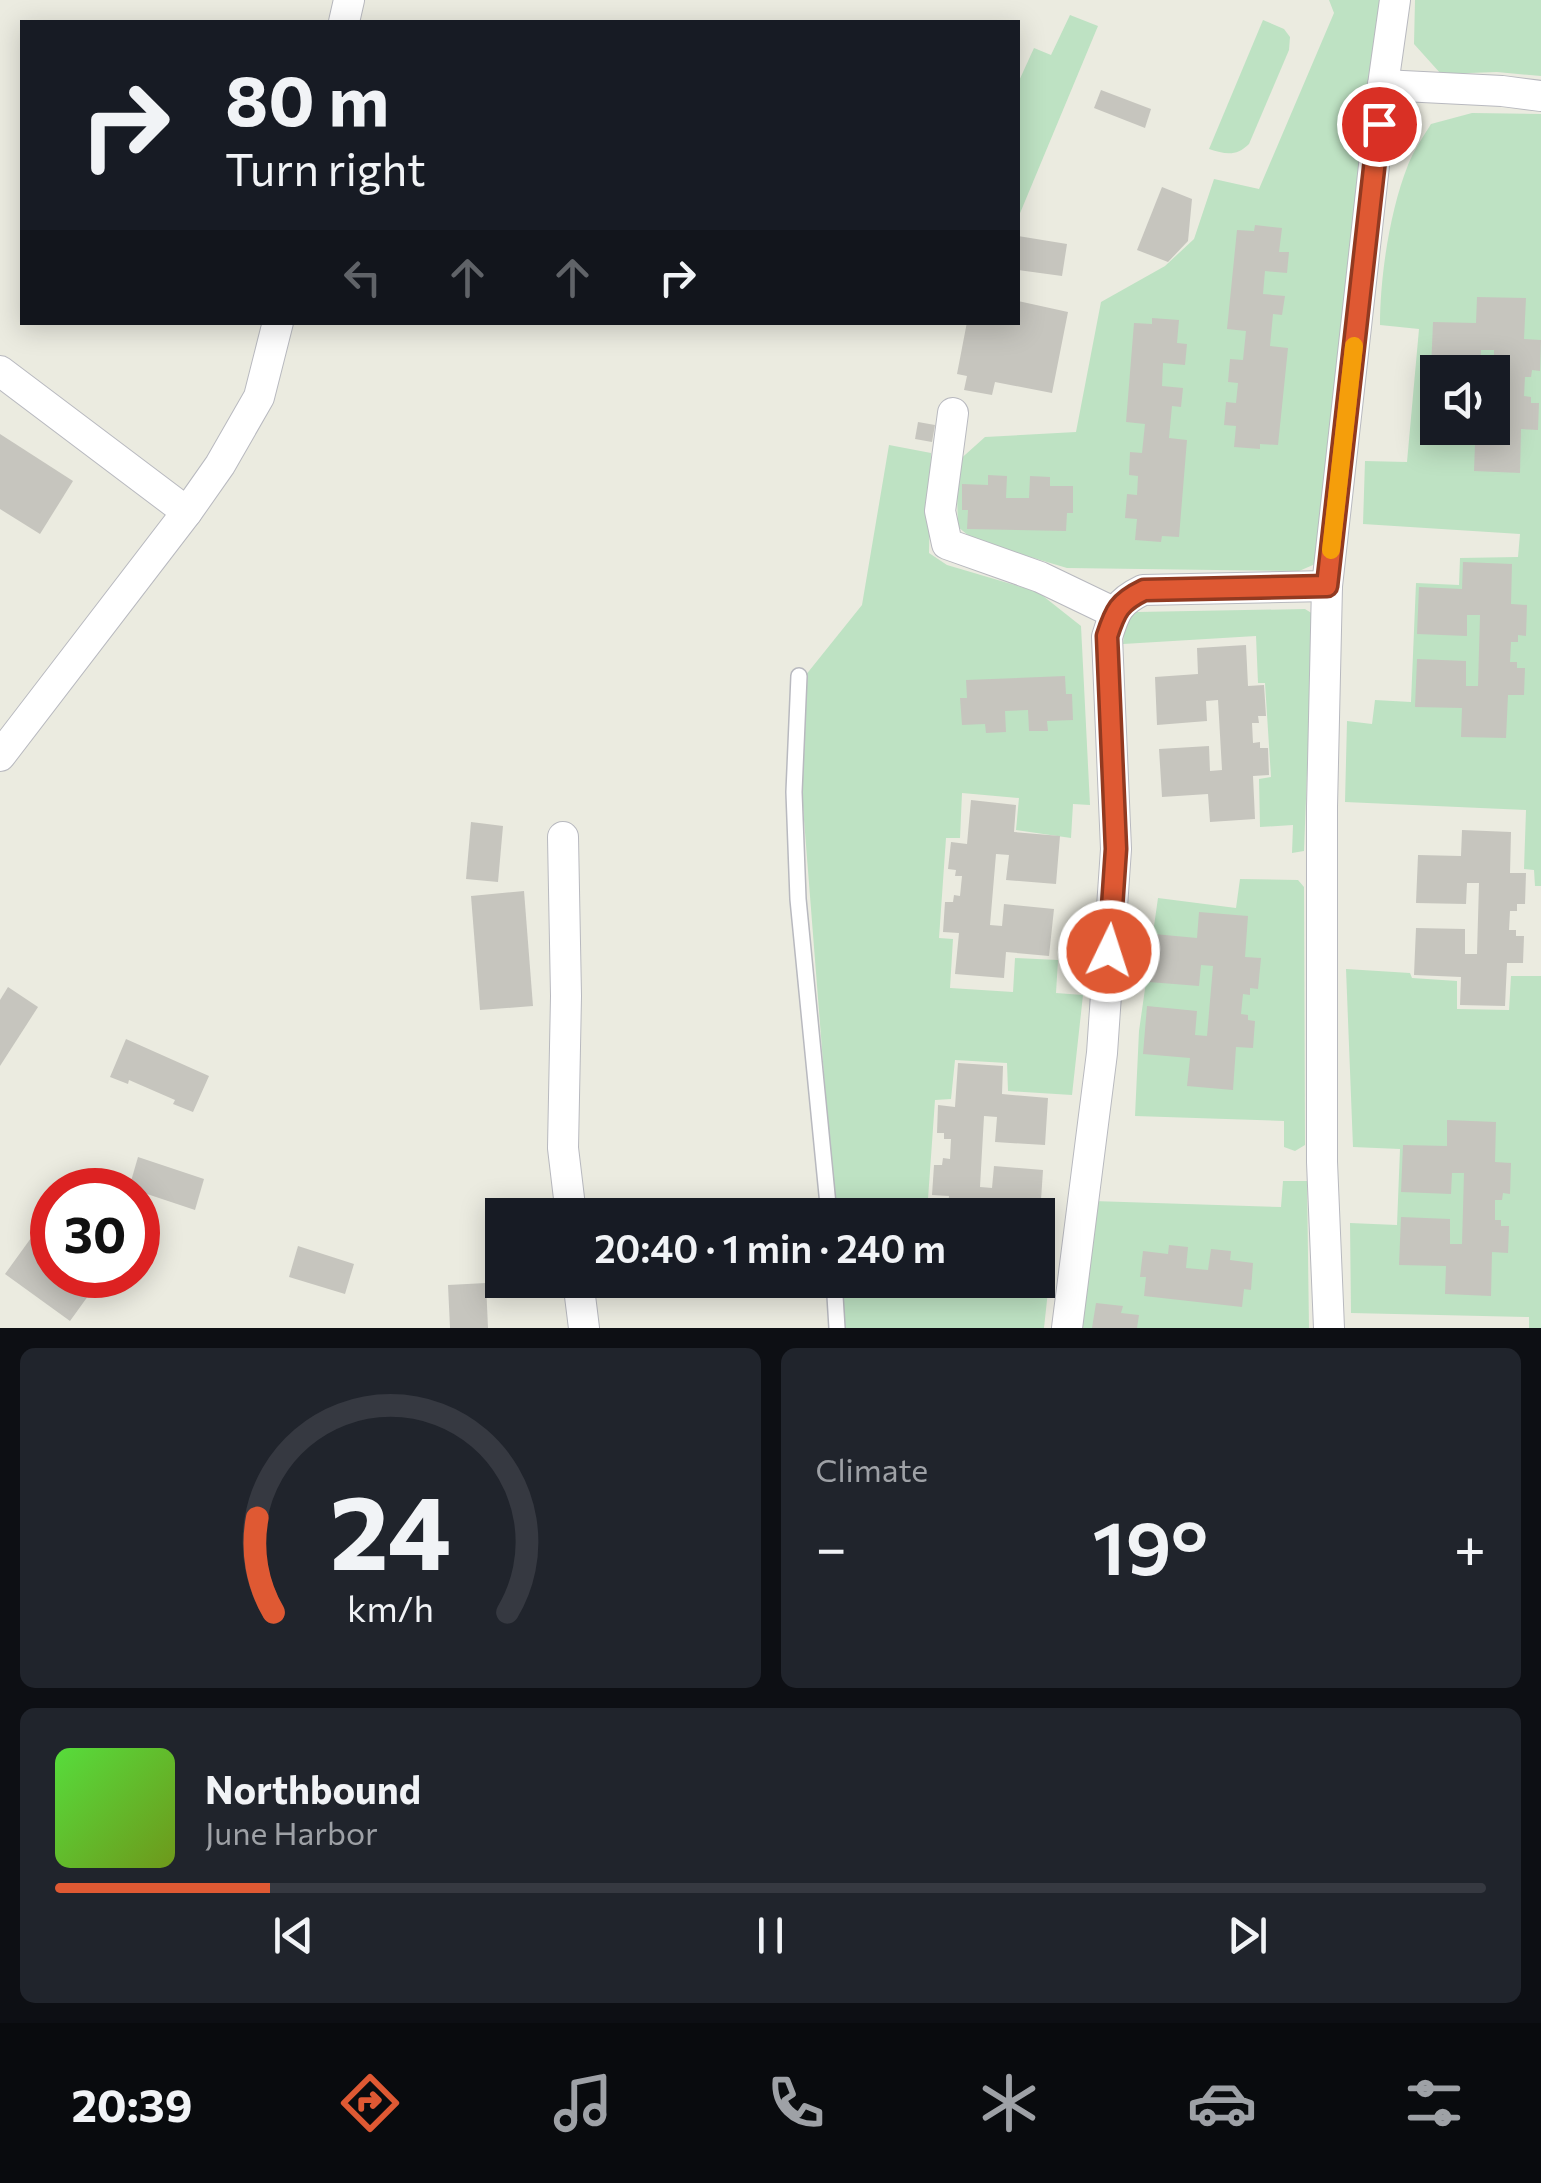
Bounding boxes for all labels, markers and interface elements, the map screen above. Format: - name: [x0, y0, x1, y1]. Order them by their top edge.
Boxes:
- text: 80 m: [225, 55, 389, 140]
- icon: right: [60, 60, 190, 190]
- pin: [1337, 82, 1422, 167]
- icon: arrive: [1352, 97, 1407, 152]
- text: Turn right: [225, 140, 426, 195]
- icon: left: [335, 250, 390, 305]
- icon: ahead: [440, 250, 495, 305]
- icon: ahead: [545, 250, 600, 305]
- icon: right: [650, 250, 705, 305]
- map controls: [1420, 355, 1510, 445]
- button: sound: [1420, 355, 1510, 445]
- position arrow: [1057, 899, 1161, 1003]
- speed limit sign: 30: [30, 1168, 160, 1298]
- text: 20:40 · 1 min · 240 m: [594, 1224, 946, 1271]
- text: Climate: [816, 1449, 928, 1489]
- text: 24: [329, 1464, 451, 1591]
- text: 19°: [1092, 1499, 1208, 1590]
- text: −: [816, 1512, 847, 1579]
- text: +: [1454, 1512, 1486, 1579]
- text: km/h: [347, 1586, 434, 1629]
- text: Northbound: [205, 1765, 421, 1812]
- text: June Harbor: [205, 1812, 378, 1852]
- icon: previous: [266, 1908, 321, 1963]
- icon: pause: [743, 1908, 798, 1963]
- icon: next: [1220, 1908, 1275, 1963]
- icon: directions: [335, 2068, 405, 2138]
- icon: music: [548, 2068, 618, 2138]
- icon: phone: [761, 2068, 831, 2138]
- icon: climate: [974, 2068, 1044, 2138]
- icon: car: [1187, 2068, 1257, 2138]
- icon: filters: [1399, 2068, 1469, 2138]
- text: 20:39: [71, 2076, 193, 2131]

